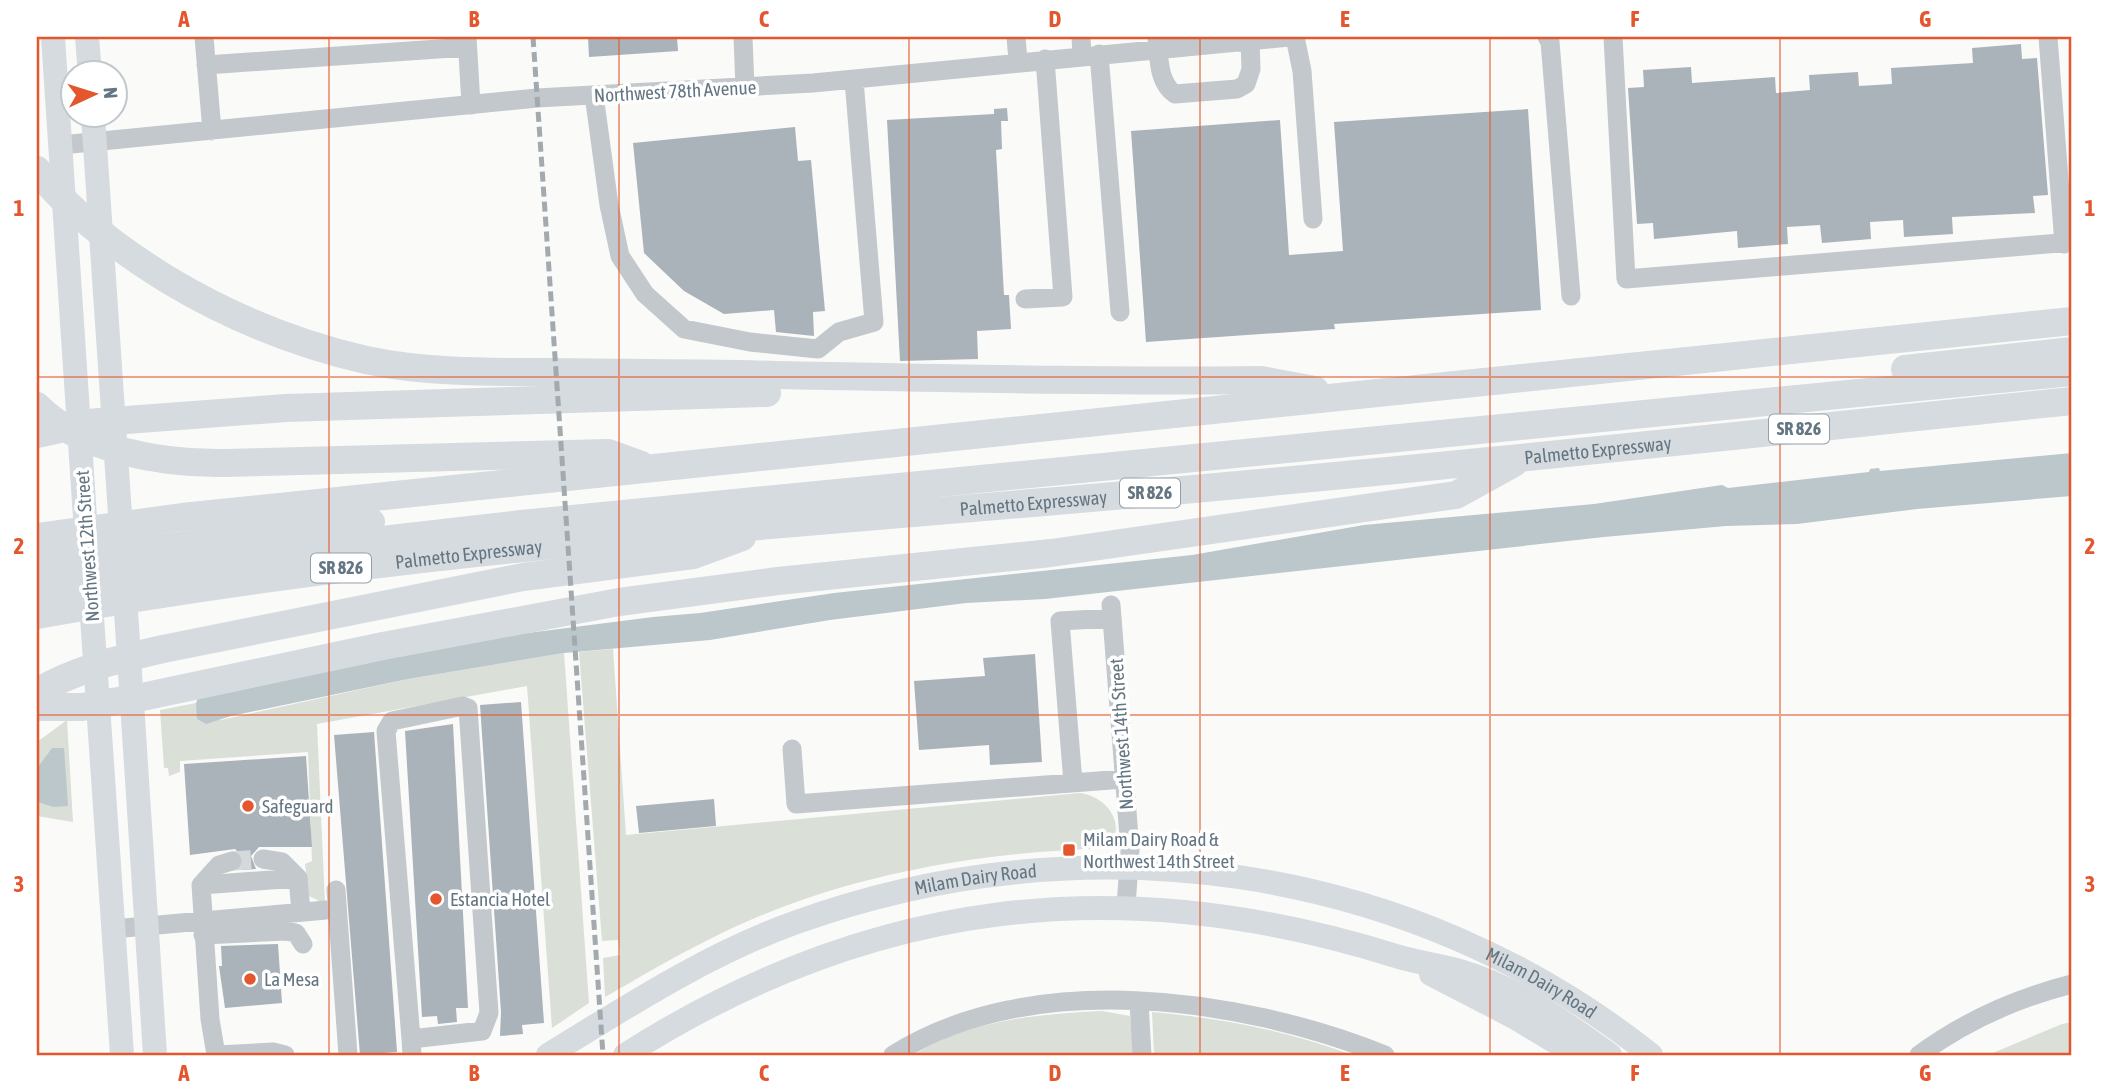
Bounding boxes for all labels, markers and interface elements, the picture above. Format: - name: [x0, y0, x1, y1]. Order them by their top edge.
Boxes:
- text: A: [177, 6, 190, 32]
- text: B: [469, 6, 480, 32]
- text: C: [759, 6, 770, 32]
- text: D: [1049, 6, 1062, 32]
- text: E: [1340, 6, 1350, 32]
- text: F: [1630, 6, 1640, 32]
- text: G: [1919, 6, 1931, 32]
- north arrow: [60, 60, 130, 130]
- street label: Northwest 78th Avenue: [593, 76, 757, 106]
- text: N: [100, 86, 122, 99]
- text: 1: [14, 195, 25, 221]
- text: 1: [2085, 195, 2096, 221]
- road number: SR 826: [1769, 414, 1829, 444]
- street label: Palmetto Expressway: [1523, 432, 1673, 468]
- street label: Northwest 12th Street: [71, 470, 103, 622]
- road number: SR 826: [1120, 478, 1180, 508]
- street label: Palmetto Expressway: [959, 486, 1108, 520]
- text: 2: [14, 533, 24, 559]
- text: 2: [2085, 533, 2095, 559]
- street label: Palmetto Expressway: [394, 535, 543, 573]
- road number: SR 826: [311, 554, 371, 582]
- street label: Northwest 14th Street: [1105, 658, 1137, 810]
- place label: Safeguard: [262, 795, 333, 817]
- marker: Safeguard: [240, 798, 256, 814]
- place label: Milam Dairy Road & Northwest 14th Street: [1083, 828, 1235, 872]
- marker: Milam Dairy Road & Northwest 14th Street: [1061, 842, 1077, 858]
- street label: Milam Dairy Road: [912, 859, 1038, 899]
- text: 3: [14, 871, 24, 897]
- text: 3: [2085, 871, 2095, 897]
- place label: Estancia Hotel: [450, 888, 550, 910]
- marker: Estancia Hotel: [428, 891, 444, 907]
- street label: Milam Dairy Road: [1483, 943, 1601, 1023]
- place label: La Mesa: [264, 968, 320, 990]
- marker: La Mesa: [242, 971, 258, 987]
- text: A: [177, 1060, 190, 1086]
- text: B: [469, 1060, 480, 1086]
- text: C: [759, 1060, 770, 1086]
- text: D: [1049, 1060, 1062, 1086]
- text: E: [1340, 1060, 1350, 1086]
- text: F: [1630, 1060, 1640, 1086]
- text: G: [1919, 1060, 1931, 1086]

